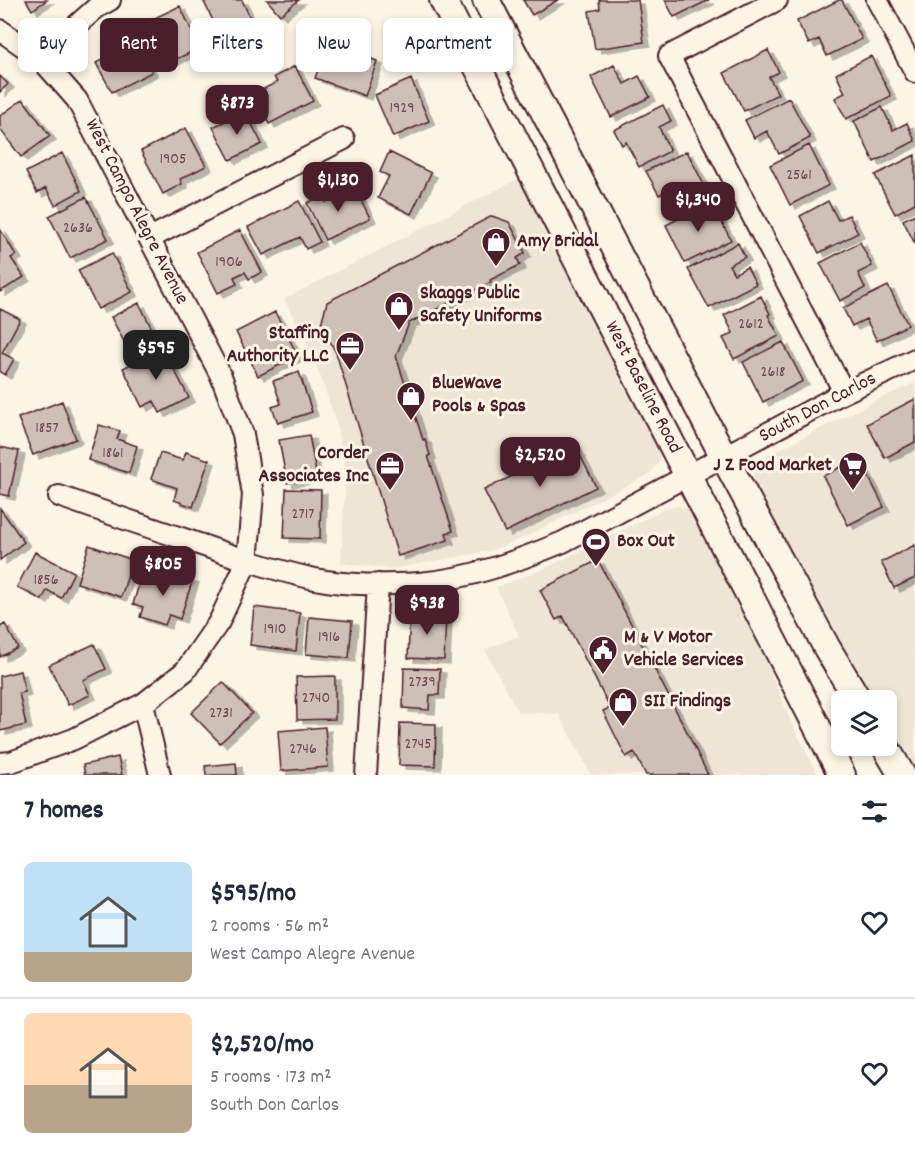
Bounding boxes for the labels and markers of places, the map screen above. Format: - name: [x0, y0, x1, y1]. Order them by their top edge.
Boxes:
- pin: $873: [201, 85, 273, 136]
- pin: $1,130: [289, 162, 387, 213]
- pin: $1,340: [649, 182, 747, 233]
- shop icon: Amy Bridal: [480, 226, 512, 268]
- place label: Amy Bridal: [517, 228, 599, 256]
- place label: Skaggs Public Safety Uniforms: [420, 280, 542, 331]
- shop icon: Skaggs Public Safety Uniforms: [383, 290, 415, 332]
- place label: Staffing Authority LLC: [227, 320, 329, 371]
- pin: $595: [120, 330, 192, 381]
- office icon: Staffing Authority LLC: [334, 330, 366, 372]
- place label: BlueWave Pools & Spas: [432, 370, 526, 421]
- shop icon: BlueWave Pools & Spas: [395, 380, 427, 422]
- pin: $2,520: [491, 437, 589, 488]
- place label: Corder Associates Inc: [259, 440, 370, 491]
- office icon: Corder Associates Inc: [374, 450, 406, 492]
- supermarket icon: J Z Food Market: [837, 450, 869, 492]
- place label: J Z Food Market: [713, 452, 833, 480]
- sports icon: Box Out: [580, 526, 612, 568]
- place label: Box Out: [617, 528, 675, 556]
- pin: $805: [127, 546, 199, 597]
- pin: $938: [391, 585, 463, 636]
- place label: M & V Motor Vehicle Services: [624, 624, 744, 675]
- public building icon: M & V Motor Vehicle Services: [587, 634, 619, 676]
- shop icon: SII Findings: [607, 686, 639, 728]
- place label: SII Findings: [644, 688, 731, 716]

